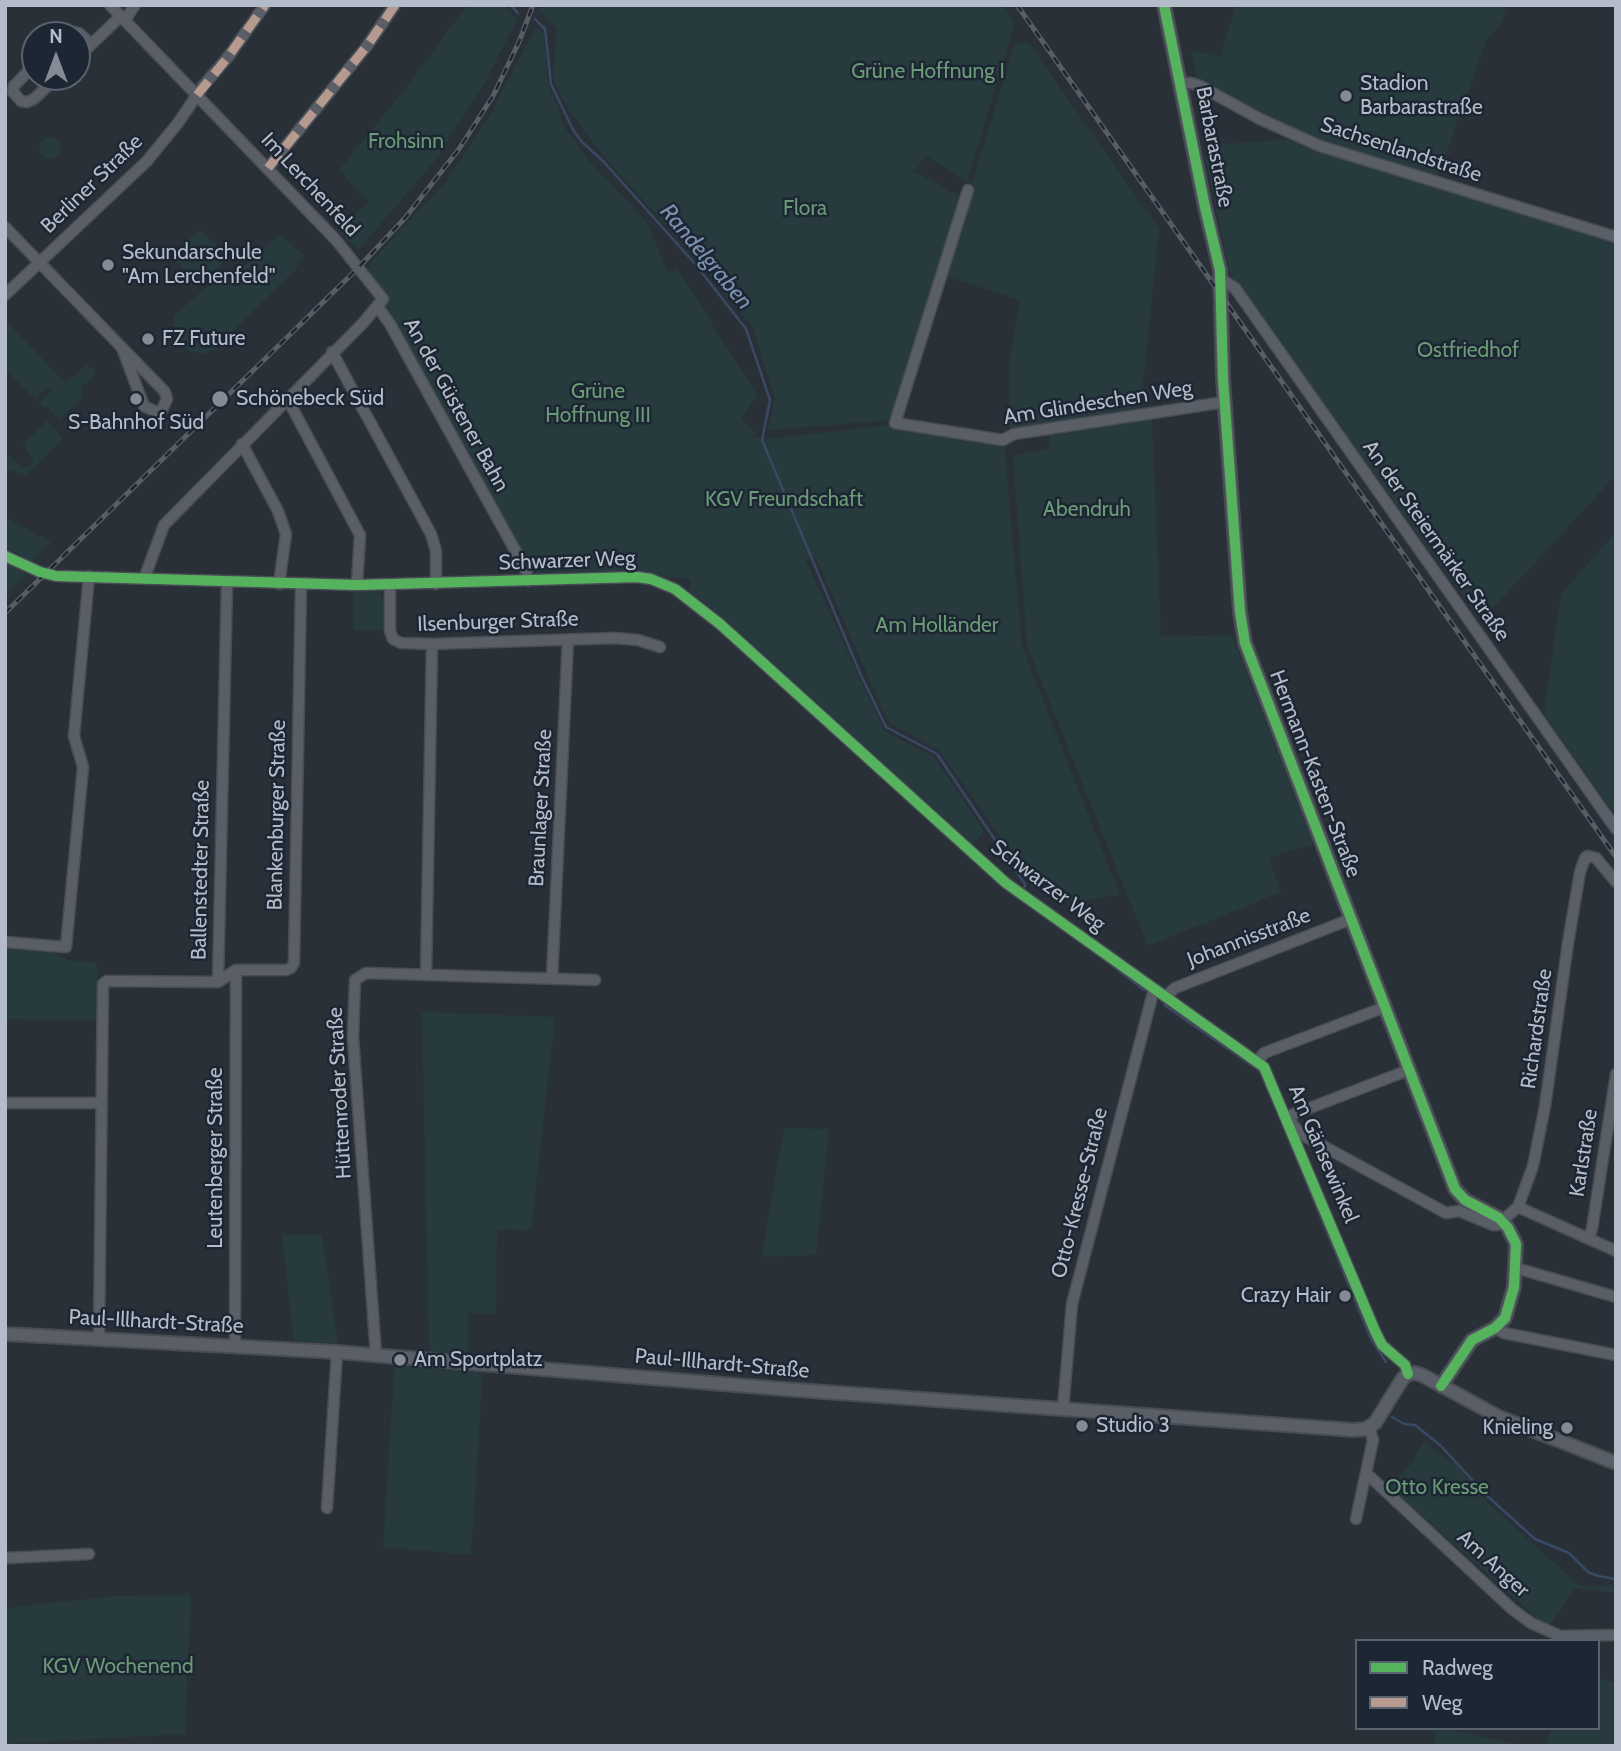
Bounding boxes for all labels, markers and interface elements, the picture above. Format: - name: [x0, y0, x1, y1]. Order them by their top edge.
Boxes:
- north arrow: [21, 21, 91, 91]
- text: N: [49, 25, 63, 48]
- park label: Grüne Hoffnung I: [851, 59, 1005, 85]
- place label: Stadion Barbarastraße: [1360, 71, 1483, 121]
- street label: Barbarastraße: [1190, 84, 1238, 210]
- marker: Stadion Barbarastraße: [1338, 88, 1354, 104]
- street label: Sachsenlandstraße: [1317, 112, 1485, 188]
- street label: Im Lerchenfeld: [255, 128, 365, 242]
- street label: Berliner Straße: [36, 129, 148, 239]
- park label: Frohsinn: [368, 129, 444, 155]
- park label: Flora: [783, 196, 827, 222]
- water label: Randelgraben: [654, 199, 758, 315]
- place label: Sekundarschule "Am Lerchenfeld": [122, 240, 275, 290]
- marker: Sekundarschule "Am Lerchenfeld": [100, 257, 116, 273]
- street label: An der Güstener Bahn: [398, 314, 514, 496]
- place label: FZ Future: [162, 326, 246, 352]
- marker: FZ Future: [140, 331, 156, 347]
- park label: Ostfriedhof: [1417, 338, 1519, 364]
- street label: Am Glindeschen Weg: [1002, 376, 1194, 430]
- park label: Grüne Hoffnung III: [545, 379, 651, 429]
- place label: Schönebeck Süd: [236, 386, 384, 412]
- marker: Schönebeck Süd: [210, 389, 230, 409]
- marker: S-Bahnhof Süd: [128, 391, 144, 407]
- place label: S-Bahnhof Süd: [68, 410, 204, 436]
- street label: An der Steiermärker Straße: [1357, 436, 1515, 646]
- park label: KGV Freundschaft: [705, 487, 863, 513]
- park label: Abendruh: [1043, 497, 1131, 523]
- street label: Schwarzer Weg: [498, 546, 636, 576]
- street label: Ilsenburger Straße: [417, 607, 579, 637]
- park label: Am Holländer: [876, 613, 998, 639]
- street label: Hermann-Kasten-Straße: [1264, 667, 1366, 881]
- street label: Blankenburger Straße: [263, 719, 291, 911]
- street label: Braunlager Straße: [524, 729, 558, 887]
- street label: Ballenstedter Straße: [187, 780, 215, 960]
- street label: Schwarzer Weg: [986, 835, 1110, 937]
- street label: Johannisstraße: [1184, 903, 1314, 973]
- street label: Richardstraße: [1516, 967, 1558, 1091]
- street label: Hüttenroder Straße: [323, 1006, 357, 1180]
- street label: Leutenberger Straße: [203, 1067, 229, 1249]
- street label: Am Gänsewinkel: [1283, 1081, 1363, 1227]
- street label: Otto-Kresse-Straße: [1047, 1105, 1113, 1281]
- street label: Karlstraße: [1565, 1107, 1603, 1199]
- place label: Crazy Hair: [1241, 1283, 1331, 1309]
- marker: Crazy Hair: [1337, 1288, 1353, 1304]
- street label: Paul-Illhardt-Straße: [68, 1305, 244, 1339]
- street label: Paul-Illhardt-Straße: [634, 1344, 810, 1384]
- place label: Am Sportplatz: [414, 1347, 543, 1373]
- marker: Am Sportplatz: [392, 1352, 408, 1368]
- place label: Studio 3: [1096, 1413, 1170, 1439]
- place label: Knieling: [1483, 1415, 1553, 1441]
- marker: Studio 3: [1074, 1418, 1090, 1434]
- marker: Knieling: [1559, 1420, 1575, 1436]
- park label: Otto Kresse: [1385, 1475, 1489, 1501]
- street label: Am Anger: [1452, 1525, 1534, 1603]
- legend: [1355, 1639, 1600, 1730]
- park label: KGV Wochenend: [42, 1654, 194, 1680]
- text: Radweg: [1422, 1655, 1493, 1680]
- text: Weg: [1422, 1690, 1462, 1715]

